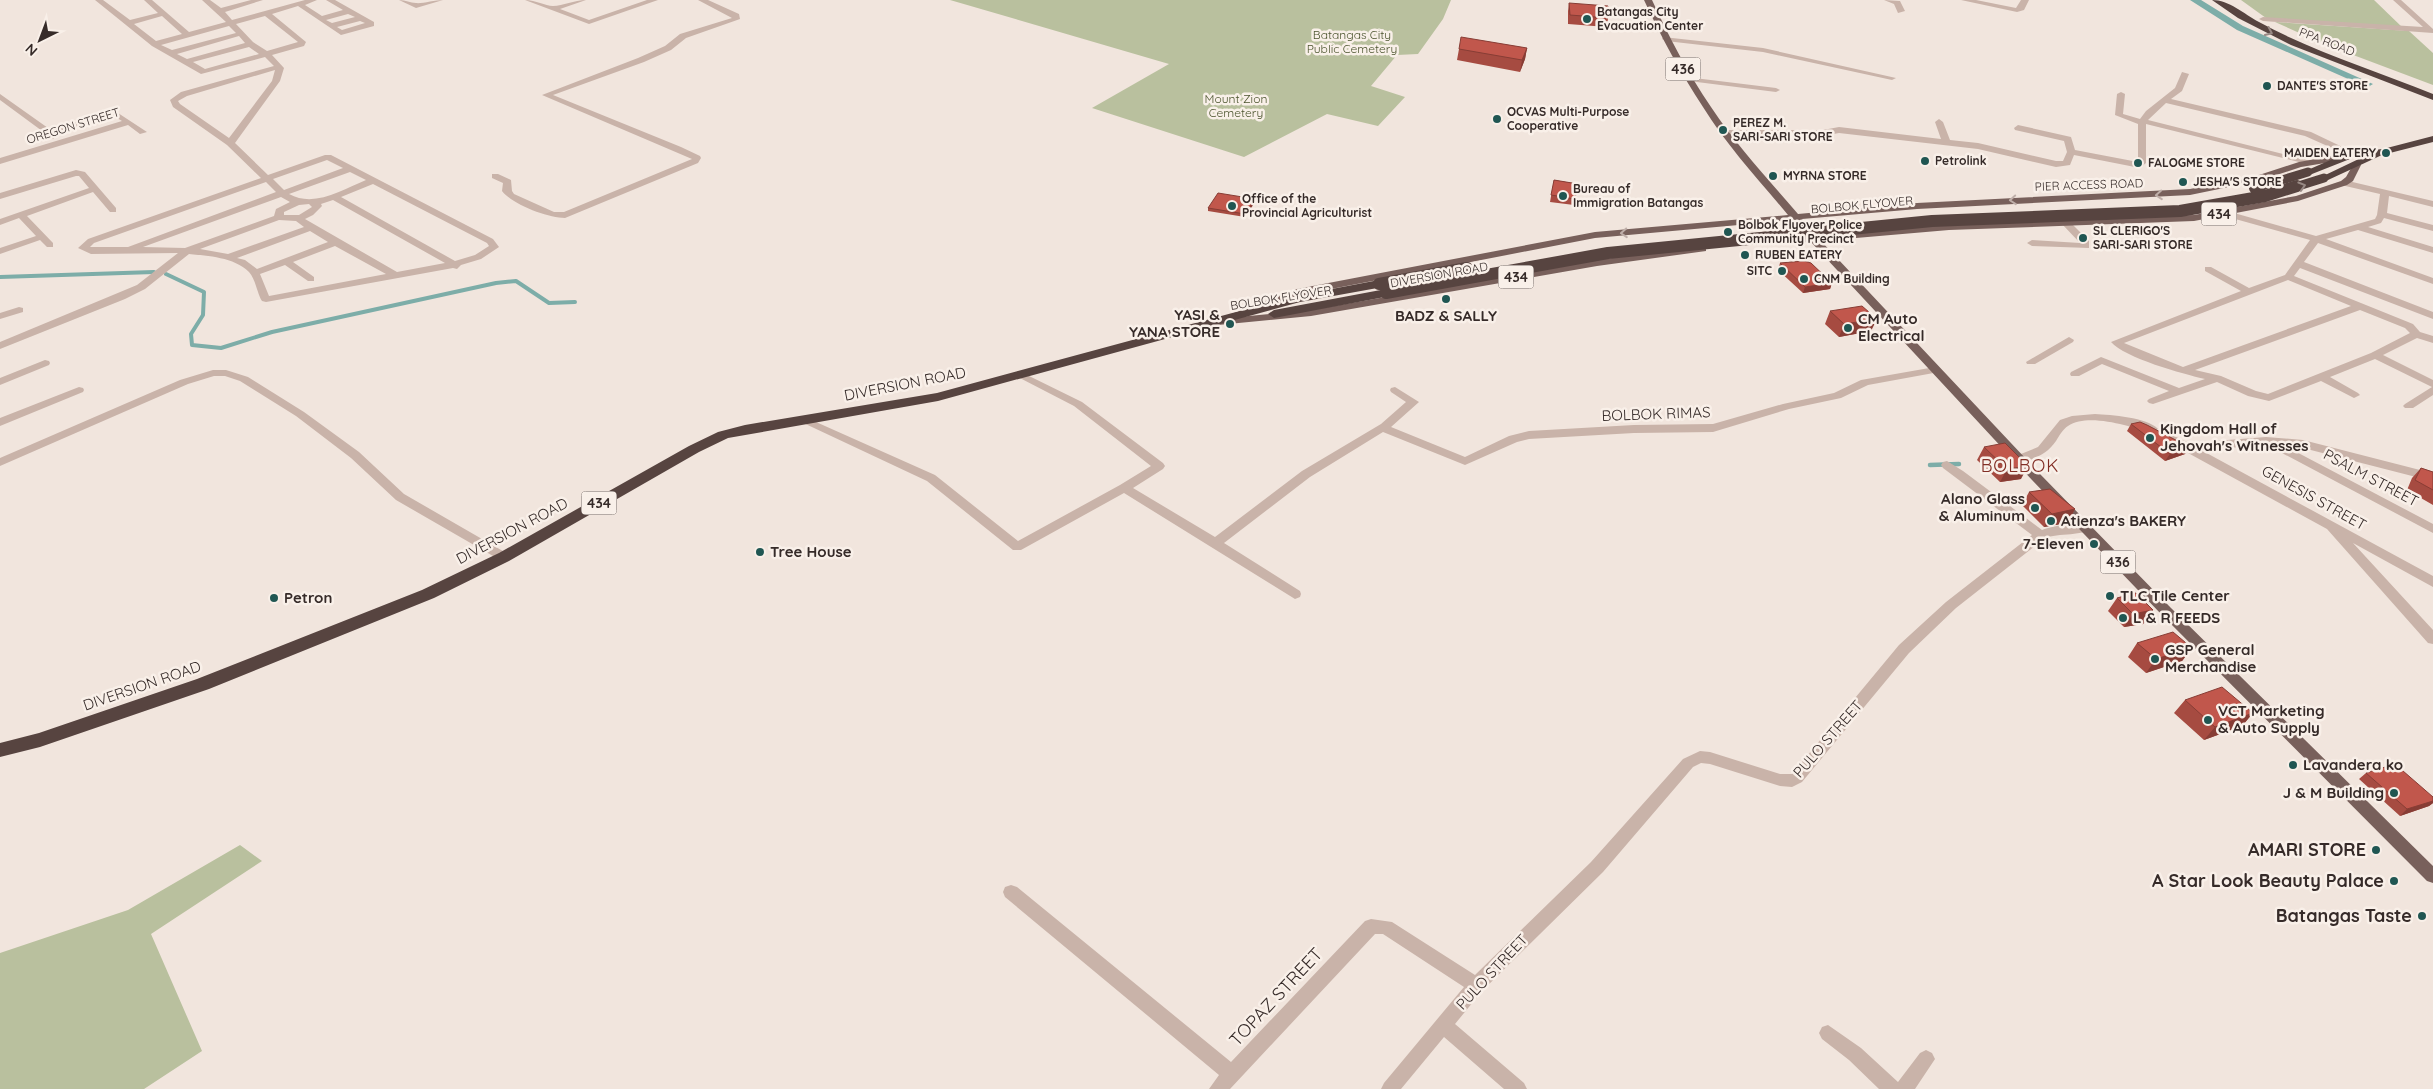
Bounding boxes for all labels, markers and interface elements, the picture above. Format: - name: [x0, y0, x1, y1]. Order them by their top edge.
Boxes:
- place label: Batangas City Evacuation Center: [1597, 4, 1703, 33]
- marker: Batangas City Evacuation Center: [1581, 13, 1593, 25]
- north arrow: [15, 15, 65, 65]
- street label: PPA ROAD: [2297, 24, 2357, 59]
- one-way arrow: [2264, 26, 2273, 36]
- park label: Batangas City Public Cemetery: [1307, 27, 1397, 56]
- text: N: [21, 40, 41, 60]
- road number: 436: [1666, 58, 1700, 80]
- place label: DANTE'S STORE: [2277, 78, 2368, 93]
- marker: DANTE'S STORE: [2261, 80, 2273, 92]
- park label: Mount Zion Cemetery: [1205, 91, 1267, 120]
- street label: OREGON STREET: [25, 104, 121, 147]
- place label: OCVAS Multi-Purpose Cooperative: [1507, 104, 1629, 133]
- marker: OCVAS Multi-Purpose Cooperative: [1491, 113, 1503, 125]
- place label: PEREZ M. SARI-SARI STORE: [1733, 115, 1833, 144]
- marker: PEREZ M. SARI-SARI STORE: [1717, 124, 1729, 136]
- place label: MAIDEN EATERY: [2284, 145, 2376, 160]
- marker: MAIDEN EATERY: [2380, 147, 2392, 159]
- place label: Petrolink: [1935, 153, 1987, 168]
- marker: Petrolink: [1919, 155, 1931, 167]
- place label: FALOGME STORE: [2148, 155, 2245, 170]
- marker: FALOGME STORE: [2132, 157, 2144, 169]
- place label: MYRNA STORE: [1783, 168, 1867, 183]
- marker: MYRNA STORE: [1767, 170, 1779, 182]
- place label: JESHA'S STORE: [2193, 174, 2282, 189]
- street label: PIER ACCESS ROAD: [2034, 175, 2144, 194]
- marker: JESHA'S STORE: [2177, 176, 2189, 188]
- place label: Bureau of Immigration Batangas: [1573, 181, 1703, 210]
- one-way arrow: [2297, 182, 2305, 192]
- one-way arrow: [2155, 189, 2163, 200]
- marker: Bureau of Immigration Batangas: [1557, 190, 1569, 202]
- place label: Office of the Provincial Agriculturist: [1242, 191, 1372, 220]
- street label: BOLBOK FLYOVER: [1810, 193, 1914, 216]
- one-way arrow: [2009, 195, 2017, 206]
- marker: Office of the Provincial Agriculturist: [1226, 200, 1238, 212]
- road number: 434: [2202, 202, 2236, 225]
- place label: Bolbok Flyover Police Community Precinct: [1738, 217, 1862, 246]
- place label: SL CLERIGO'S SARI-SARI STORE: [2093, 223, 2193, 252]
- marker: Bolbok Flyover Police Community Precinct: [1722, 226, 1734, 238]
- one-way arrow: [1620, 227, 1628, 238]
- marker: SL CLERIGO'S SARI-SARI STORE: [2077, 232, 2089, 244]
- place label: RUBEN EATERY: [1755, 247, 1842, 262]
- marker: RUBEN EATERY: [1739, 249, 1751, 261]
- street label: DIVERSION ROAD: [1389, 258, 1489, 290]
- place label: SITC: [1747, 263, 1772, 278]
- marker: SITC: [1776, 265, 1788, 277]
- road number: 434: [1498, 266, 1534, 288]
- place label: CNM Building: [1814, 271, 1890, 286]
- marker: CNM Building: [1798, 273, 1810, 285]
- street label: BOLBOK FLYOVER: [1229, 282, 1333, 313]
- marker: BADZ & SALLY: [1440, 293, 1452, 305]
- place label: YASI & YANA STORE: [1129, 305, 1220, 341]
- place label: BADZ & SALLY: [1395, 306, 1497, 325]
- place label: CM Auto Electrical: [1858, 309, 1925, 345]
- marker: YASI & YANA STORE: [1224, 318, 1236, 330]
- marker: CM Auto Electrical: [1842, 322, 1854, 334]
- street label: DIVERSION ROAD: [842, 362, 968, 405]
- street label: BOLBOK RIMAS: [1601, 402, 1711, 425]
- place label: Kingdom Hall of Jehovah's Witnesses: [2160, 419, 2309, 455]
- marker: Kingdom Hall of Jehovah's Witnesses: [2144, 432, 2156, 444]
- street label: PSALM STREET: [2320, 444, 2422, 511]
- district label: BOLBOK: [1981, 454, 2059, 477]
- street label: GENESIS STREET: [2259, 461, 2370, 534]
- place label: Alano Glass & Aluminum: [1939, 489, 2025, 525]
- road number: 434: [582, 492, 616, 514]
- street label: DIVERSION ROAD: [453, 493, 571, 568]
- marker: Alano Glass & Aluminum: [2029, 502, 2041, 514]
- place label: Atienza's BAKERY: [2061, 511, 2186, 530]
- marker: Atienza's BAKERY: [2045, 515, 2057, 527]
- place label: 7-Eleven: [2022, 534, 2084, 553]
- marker: 7-Eleven: [2088, 538, 2100, 550]
- place label: Tree House: [770, 542, 852, 561]
- marker: Tree House: [754, 546, 766, 558]
- road number: 436: [2100, 550, 2136, 574]
- place label: TLC Tile Center: [2120, 586, 2230, 605]
- place label: Petron: [284, 588, 332, 607]
- marker: TLC Tile Center: [2104, 590, 2116, 602]
- marker: Petron: [268, 592, 280, 604]
- place label: L & R FEEDS: [2133, 608, 2220, 627]
- marker: L & R FEEDS: [2117, 612, 2129, 624]
- place label: GSP General Merchandise: [2165, 640, 2256, 676]
- marker: GSP General Merchandise: [2149, 653, 2161, 665]
- street label: DIVERSION ROAD: [80, 656, 204, 715]
- street label: PULO STREET: [1789, 696, 1867, 781]
- place label: VCT Marketing & Auto Supply: [2218, 701, 2324, 737]
- marker: VCT Marketing & Auto Supply: [2202, 714, 2214, 726]
- place label: Lavandera ko: [2303, 755, 2403, 774]
- marker: Lavandera ko: [2287, 759, 2299, 771]
- place label: J & M Building: [2283, 783, 2384, 802]
- marker: J & M Building: [2388, 787, 2400, 799]
- place label: AMARI STORE: [2248, 838, 2366, 861]
- marker: AMARI STORE: [2370, 844, 2382, 856]
- place label: A Star Look Beauty Palace: [2152, 869, 2384, 892]
- marker: A Star Look Beauty Palace: [2388, 875, 2400, 887]
- place label: Batangas Taste: [2276, 904, 2412, 927]
- marker: Batangas Taste: [2416, 910, 2428, 922]
- street label: PULO STREET: [1452, 930, 1532, 1014]
- street label: TOPAZ STREET: [1224, 942, 1327, 1051]

